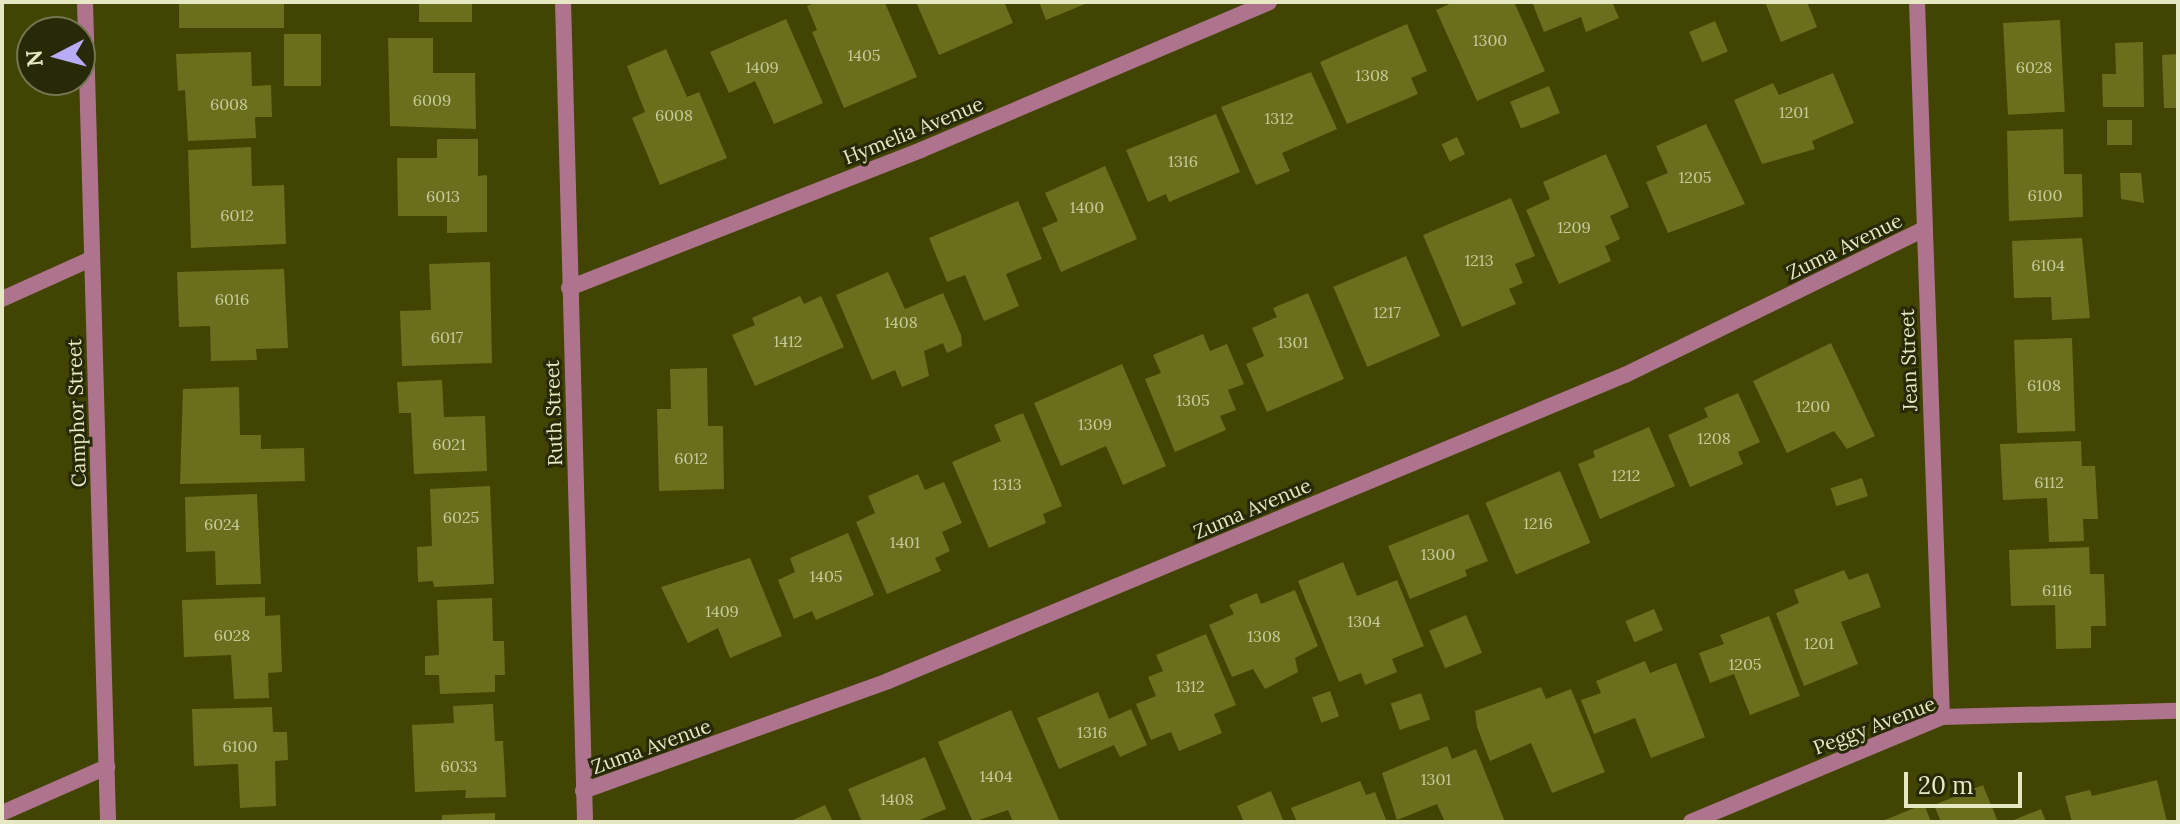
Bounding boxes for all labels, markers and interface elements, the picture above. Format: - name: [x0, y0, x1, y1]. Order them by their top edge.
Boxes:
- north arrow: [16, 16, 96, 96]
- house number: 1300: [1473, 30, 1507, 50]
- house number: 1405: [847, 45, 881, 65]
- text: N: [19, 48, 49, 68]
- house number: 1409: [745, 57, 779, 77]
- house number: 6028: [2016, 57, 2052, 77]
- house number: 1308: [1355, 65, 1389, 85]
- house number: 6009: [413, 90, 451, 110]
- street label: Hymelia Avenue: [839, 91, 987, 169]
- house number: 6008: [210, 94, 248, 114]
- house number: 1201: [1779, 102, 1809, 122]
- house number: 6008: [655, 105, 693, 125]
- house number: 1312: [1264, 108, 1294, 128]
- house number: 1316: [1168, 151, 1198, 171]
- house number: 1205: [1678, 167, 1712, 187]
- house number: 6100: [2028, 185, 2062, 205]
- house number: 6013: [426, 186, 460, 206]
- house number: 1400: [1070, 197, 1104, 217]
- house number: 6012: [220, 205, 254, 225]
- street label: Zuma Avenue: [1782, 208, 1906, 284]
- house number: 1209: [1557, 217, 1591, 237]
- house number: 1213: [1464, 250, 1494, 270]
- house number: 6104: [2031, 255, 2065, 275]
- house number: 6016: [215, 289, 249, 309]
- house number: 1217: [1373, 302, 1401, 322]
- street label: Jean Street: [1894, 308, 1922, 412]
- house number: 1408: [884, 312, 918, 332]
- house number: 6017: [431, 327, 463, 347]
- house number: 1412: [774, 331, 802, 351]
- house number: 1301: [1278, 332, 1308, 352]
- street label: Camphor Street: [61, 338, 91, 488]
- street label: Ruth Street: [539, 360, 567, 466]
- house number: 6108: [2027, 375, 2061, 395]
- house number: 1305: [1176, 390, 1210, 410]
- house number: 1200: [1796, 396, 1830, 416]
- house number: 1309: [1078, 414, 1112, 434]
- house number: 1208: [1697, 428, 1731, 448]
- house number: 6021: [432, 434, 466, 454]
- house number: 6012: [674, 448, 708, 468]
- house number: 1212: [1612, 465, 1640, 485]
- street label: Zuma Avenue: [1190, 472, 1314, 544]
- house number: 6112: [2034, 472, 2064, 492]
- house number: 1313: [992, 474, 1022, 494]
- house number: 6025: [443, 507, 479, 527]
- house number: 1216: [1523, 513, 1553, 533]
- house number: 6024: [204, 514, 240, 534]
- house number: 1401: [890, 532, 920, 552]
- house number: 1300: [1421, 544, 1455, 564]
- house number: 1405: [809, 566, 843, 586]
- house number: 6116: [2042, 580, 2072, 600]
- house number: 1409: [705, 601, 739, 621]
- house number: 1304: [1347, 611, 1381, 631]
- house number: 6028: [214, 625, 250, 645]
- house number: 1308: [1247, 626, 1281, 646]
- house number: 1201: [1804, 633, 1834, 653]
- house number: 1205: [1728, 654, 1762, 674]
- house number: 1312: [1175, 676, 1205, 696]
- street label: Peggy Avenue: [1809, 691, 1939, 759]
- street label: Zuma Avenue: [588, 713, 714, 779]
- house number: 1316: [1077, 722, 1107, 742]
- house number: 6100: [223, 736, 257, 756]
- house number: 6033: [440, 756, 478, 776]
- scale bar: [1908, 756, 2026, 806]
- house number: 1404: [979, 766, 1013, 786]
- house number: 1301: [1421, 769, 1451, 789]
- text: 20 m: [1918, 770, 1974, 801]
- house number: 1408: [880, 789, 914, 809]

